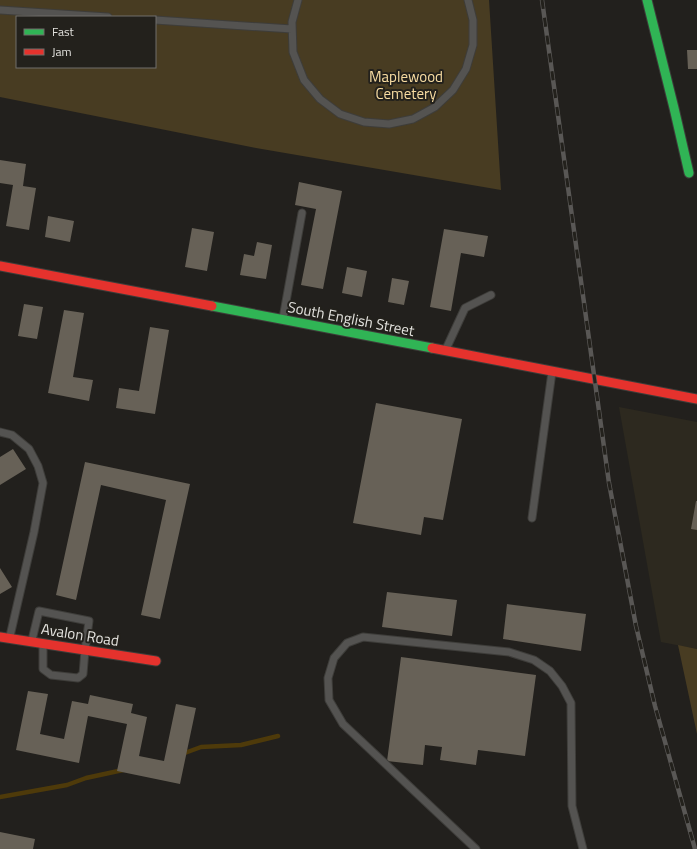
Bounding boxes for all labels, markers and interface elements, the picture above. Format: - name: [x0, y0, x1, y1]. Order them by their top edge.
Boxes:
- legend: [16, 16, 156, 68]
- text: Fast: [52, 22, 75, 41]
- text: Jam: [52, 42, 72, 61]
- park label: Maplewood Cemetery: [369, 65, 443, 105]
- street label: South English Street: [286, 295, 417, 342]
- street label: Avalon Road: [40, 617, 121, 652]

